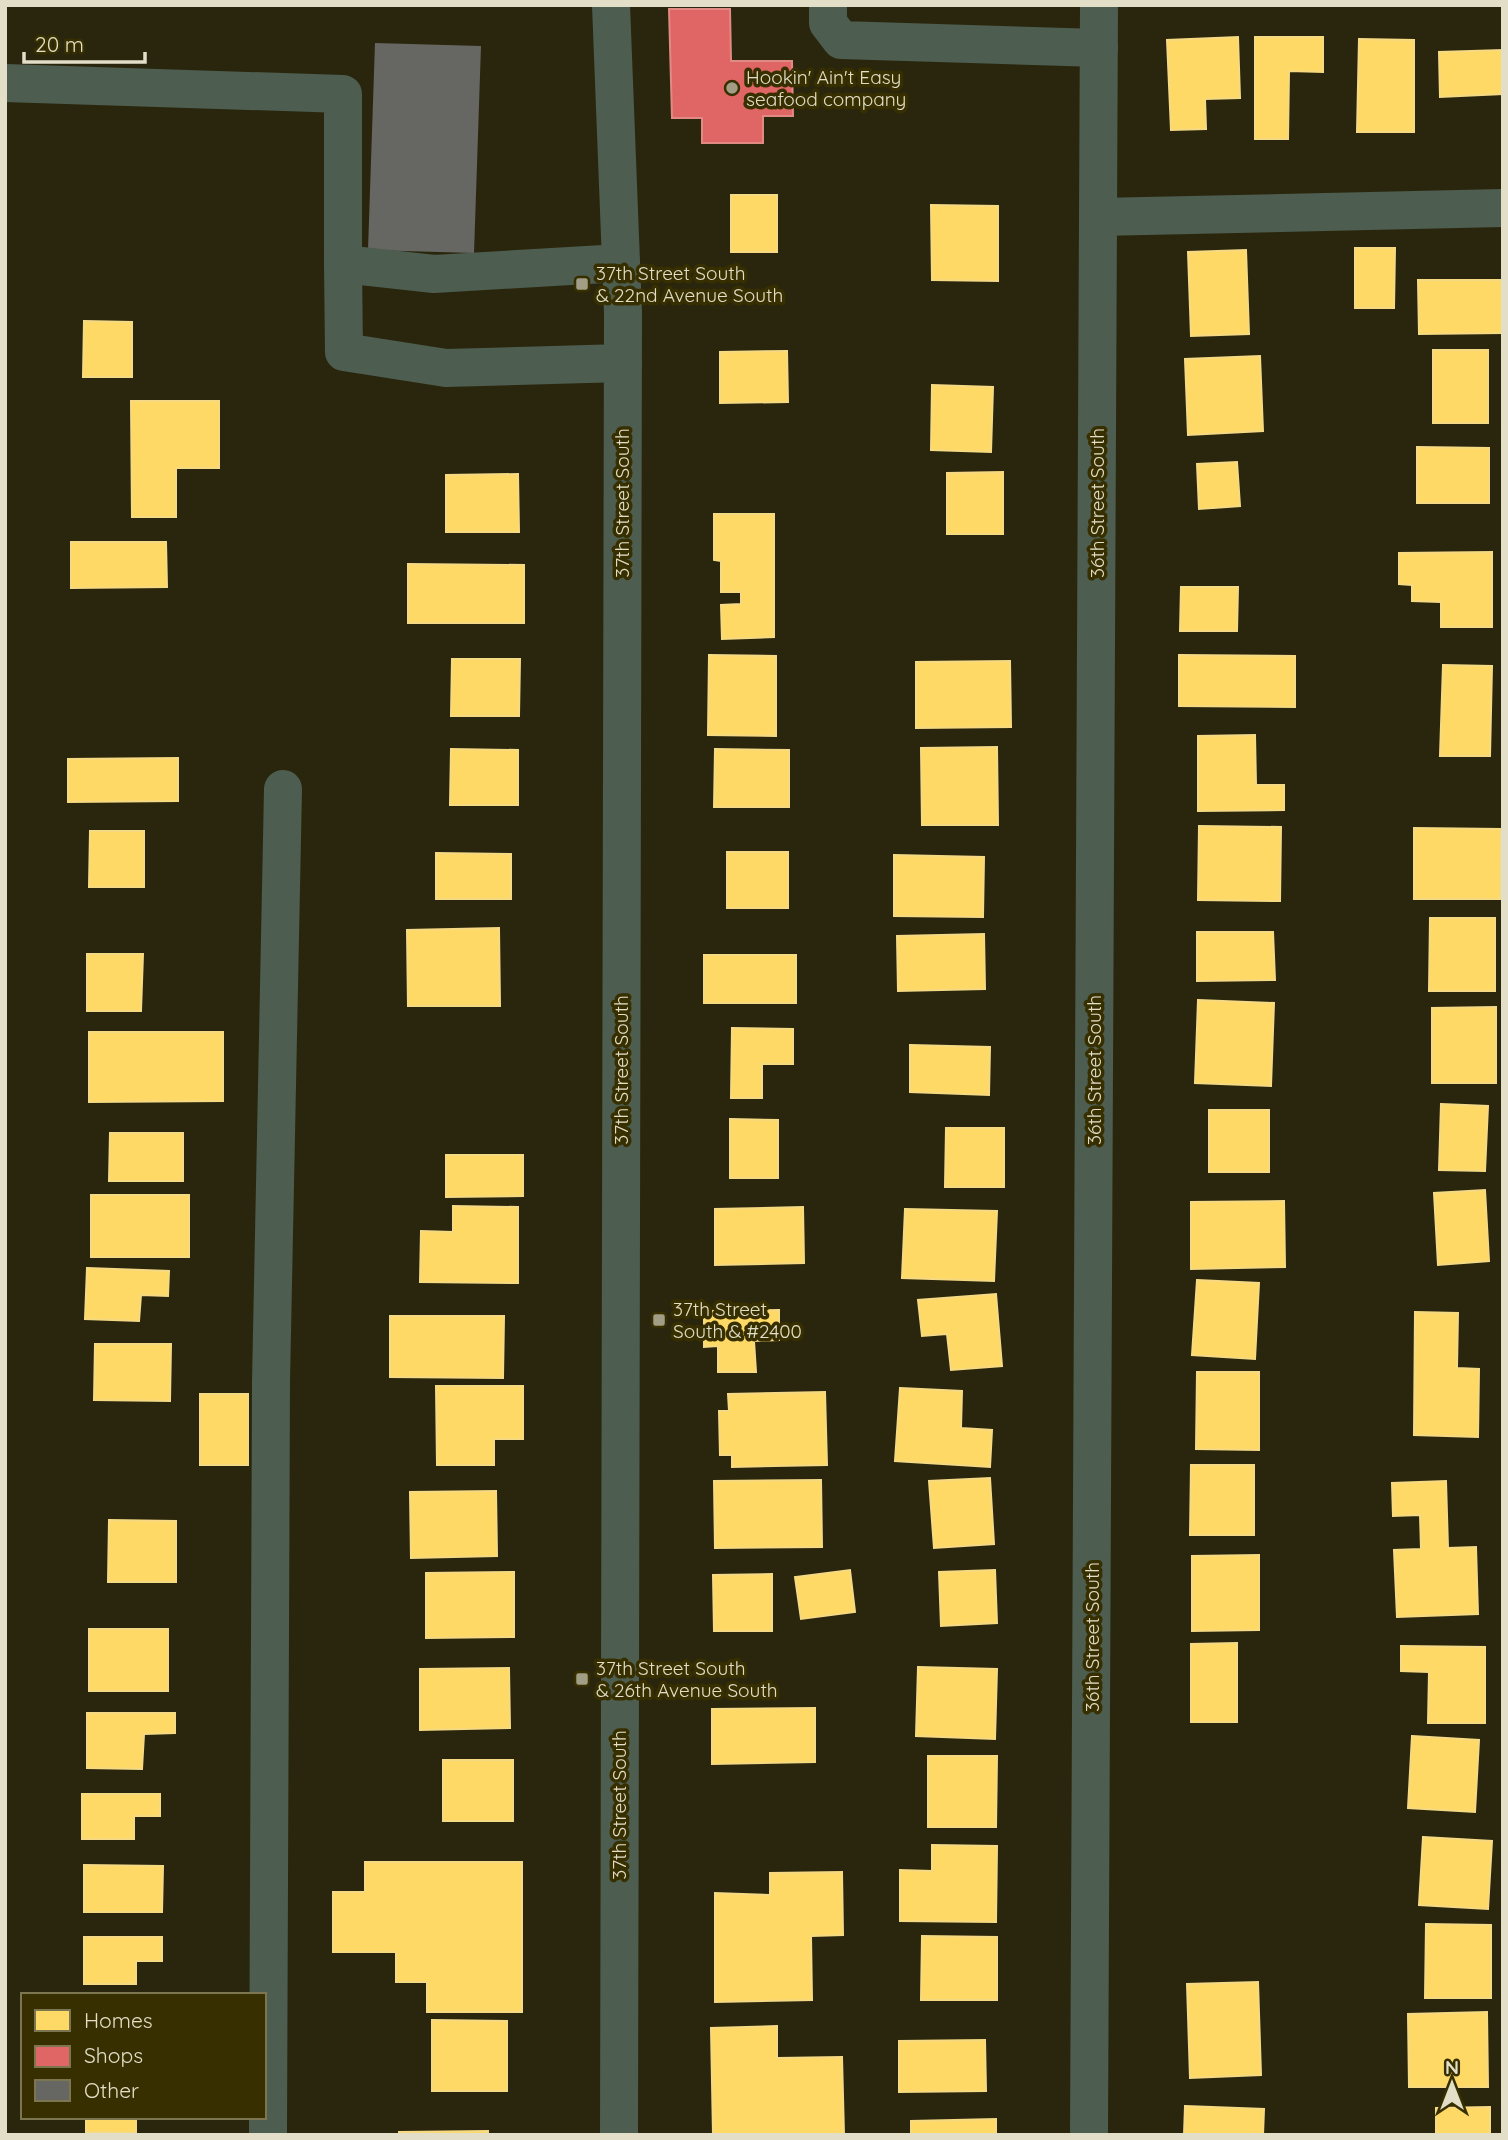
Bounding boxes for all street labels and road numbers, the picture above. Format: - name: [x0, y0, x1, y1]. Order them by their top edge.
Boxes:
- street label: 37th Street South: [610, 428, 634, 578]
- street label: 36th Street South: [1085, 428, 1109, 578]
- street label: 37th Street South: [609, 995, 633, 1145]
- street label: 36th Street South: [1082, 995, 1106, 1145]
- street label: 36th Street South: [1080, 1562, 1104, 1712]
- street label: 37th Street South: [607, 1730, 631, 1880]

